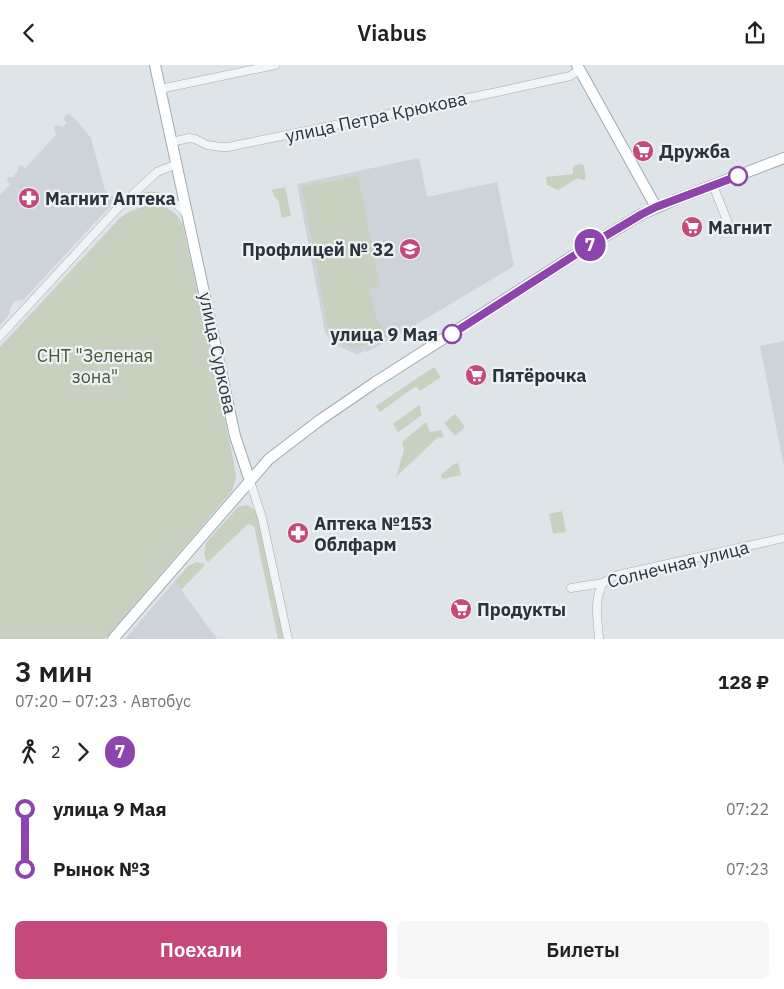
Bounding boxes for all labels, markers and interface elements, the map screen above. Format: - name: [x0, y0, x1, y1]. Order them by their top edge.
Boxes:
- text: Viabus: [357, 18, 427, 47]
- icon: back: [15, 19, 43, 47]
- icon: share: [741, 19, 769, 47]
- street label: улица Петра Крюкова: [283, 86, 469, 147]
- supermarket icon: Дружба: [631, 139, 655, 163]
- place label: Дружба: [659, 140, 730, 163]
- unlabelled marker: [728, 166, 748, 186]
- pharmacy icon: Магнит Аптека: [17, 186, 41, 210]
- place label: Магнит Аптека: [45, 187, 176, 210]
- supermarket icon: Магнит: [680, 215, 704, 239]
- place label: Магнит: [708, 216, 772, 239]
- line badge: 7: [574, 229, 606, 261]
- text: 7: [585, 233, 595, 256]
- school or university icon: Профлицей № 32: [398, 237, 422, 261]
- place label: Профлицей № 32: [242, 238, 394, 261]
- street label: улица Суркова: [194, 290, 242, 416]
- place label: улица 9 Мая: [330, 323, 438, 346]
- marker: улица 9 Мая: [442, 324, 462, 344]
- park label: СНТ "Зеленая зона": [37, 344, 153, 388]
- supermarket icon: Пятёрочка: [464, 363, 488, 387]
- place label: Пятёрочка: [492, 364, 586, 387]
- place label: Аптека №153 Облфарм: [314, 512, 432, 556]
- pharmacy icon: Аптека №153 Облфарм: [286, 521, 310, 545]
- street label: Солнечная улица: [605, 535, 752, 593]
- supermarket icon: Продукты: [449, 597, 473, 621]
- place label: Продукты: [477, 598, 566, 621]
- text: 3 мин: [15, 653, 92, 690]
- text: 128 ₽: [718, 670, 769, 694]
- text: 07:20 – 07:23 · Автобус: [15, 691, 191, 711]
- icon: walk: [15, 738, 43, 766]
- icon: forward: [69, 738, 97, 766]
- text: 7: [115, 740, 125, 763]
- text: 2: [51, 742, 61, 762]
- text: улица 9 Мая: [53, 797, 167, 821]
- text: 07:22: [726, 799, 769, 819]
- text: Рынок №3: [53, 857, 150, 881]
- text: 07:23: [726, 859, 769, 879]
- button: Поехали: [15, 921, 387, 979]
- button: Билеты: [397, 921, 769, 979]

